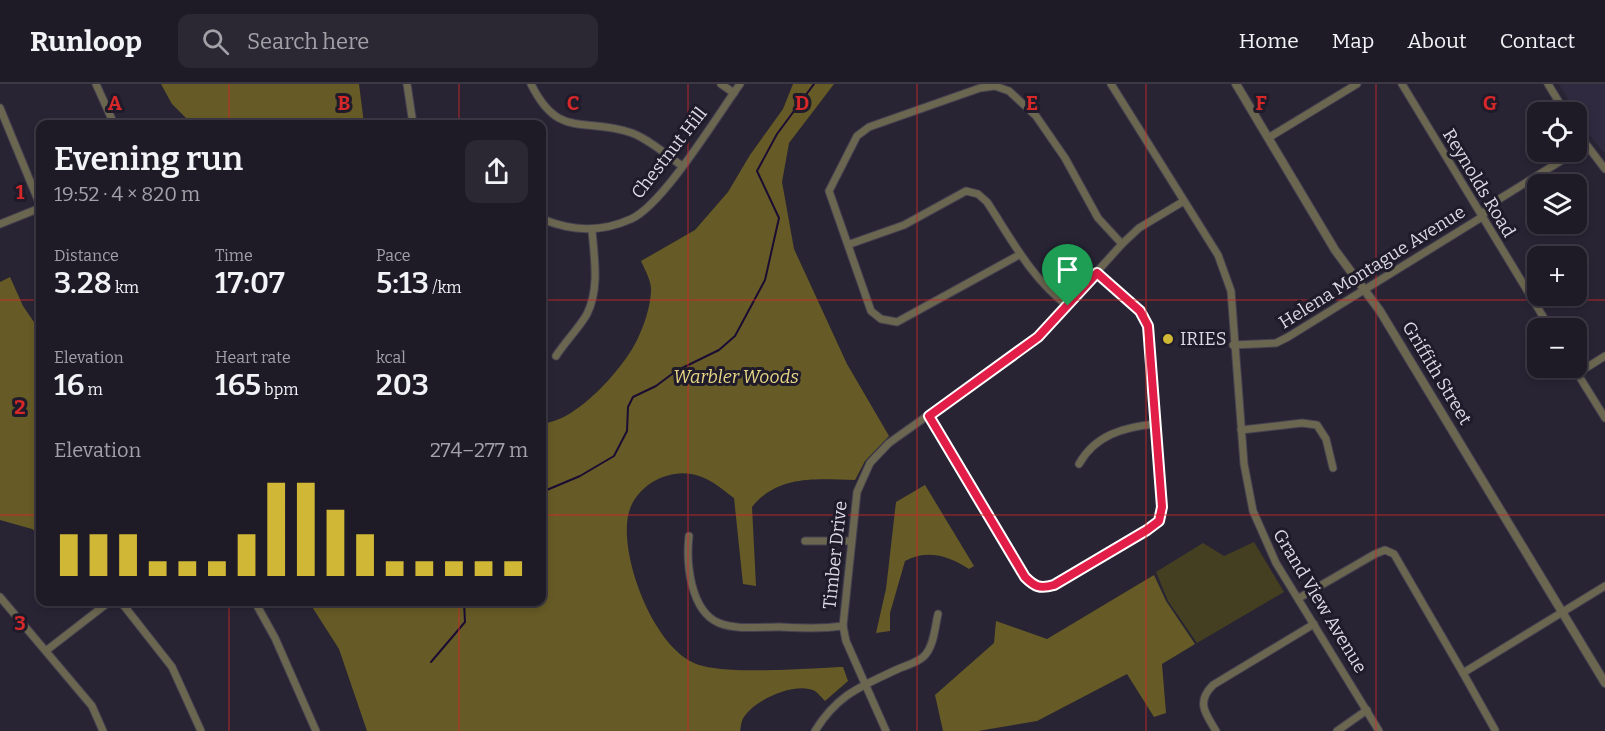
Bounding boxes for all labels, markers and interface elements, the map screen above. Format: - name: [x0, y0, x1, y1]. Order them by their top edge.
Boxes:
- search box: [178, 14, 598, 68]
- text: Runloop: [30, 25, 142, 58]
- icon: search: [199, 25, 232, 58]
- text: Search here: [247, 28, 369, 55]
- text: Home: [1239, 28, 1299, 54]
- text: Map: [1332, 28, 1374, 54]
- text: About: [1407, 28, 1467, 54]
- text: Contact: [1500, 28, 1575, 54]
- text: A: [108, 91, 123, 115]
- text: B: [338, 91, 351, 115]
- text: C: [567, 91, 579, 115]
- text: D: [795, 91, 809, 115]
- text: E: [1026, 91, 1038, 115]
- text: F: [1255, 91, 1267, 115]
- text: G: [1483, 91, 1497, 115]
- map controls: [1527, 102, 1587, 378]
- button: locate: [1527, 102, 1587, 162]
- street label: Chestnut Hill: [626, 103, 712, 203]
- street label: Reynolds Road: [1438, 125, 1520, 241]
- text: Evening run: [54, 139, 243, 179]
- button: share: [465, 140, 528, 203]
- button: layers: [1527, 174, 1587, 234]
- text: 1: [16, 180, 25, 204]
- text: 19:52 · 4 × 820 m: [54, 182, 200, 206]
- street label: Helena Montague Avenue: [1275, 201, 1469, 333]
- pin: [1042, 244, 1093, 306]
- text: Distance: [54, 246, 119, 265]
- text: Time: [215, 246, 253, 265]
- text: Pace: [376, 246, 411, 265]
- button: +: [1527, 246, 1587, 306]
- icon: arrive: [1051, 253, 1084, 286]
- text: 3.28: [54, 265, 112, 301]
- text: 17:07: [215, 265, 285, 301]
- text: 5:13: [376, 265, 429, 301]
- text: km: [112, 278, 139, 297]
- text: /km: [429, 278, 462, 297]
- street label: Griffith Street: [1398, 317, 1477, 429]
- button: −: [1527, 318, 1587, 378]
- place label: IRIES: [1180, 328, 1227, 350]
- marker: IRIES: [1161, 332, 1175, 346]
- text: Elevation: [54, 348, 124, 367]
- text: Heart rate: [215, 348, 291, 367]
- text: kcal: [376, 348, 406, 367]
- park label: Warbler Woods: [673, 366, 799, 388]
- text: 16: [54, 367, 84, 403]
- text: 165: [215, 367, 261, 403]
- text: 203: [376, 367, 429, 403]
- text: m: [84, 380, 103, 399]
- text: bpm: [261, 380, 298, 399]
- text: 2: [14, 395, 26, 419]
- text: Elevation: [54, 438, 141, 462]
- text: 274–277 m: [430, 438, 528, 462]
- street label: Timber Drive: [818, 500, 852, 610]
- street label: Grand View Avenue: [1268, 525, 1372, 677]
- text: 3: [14, 611, 26, 635]

